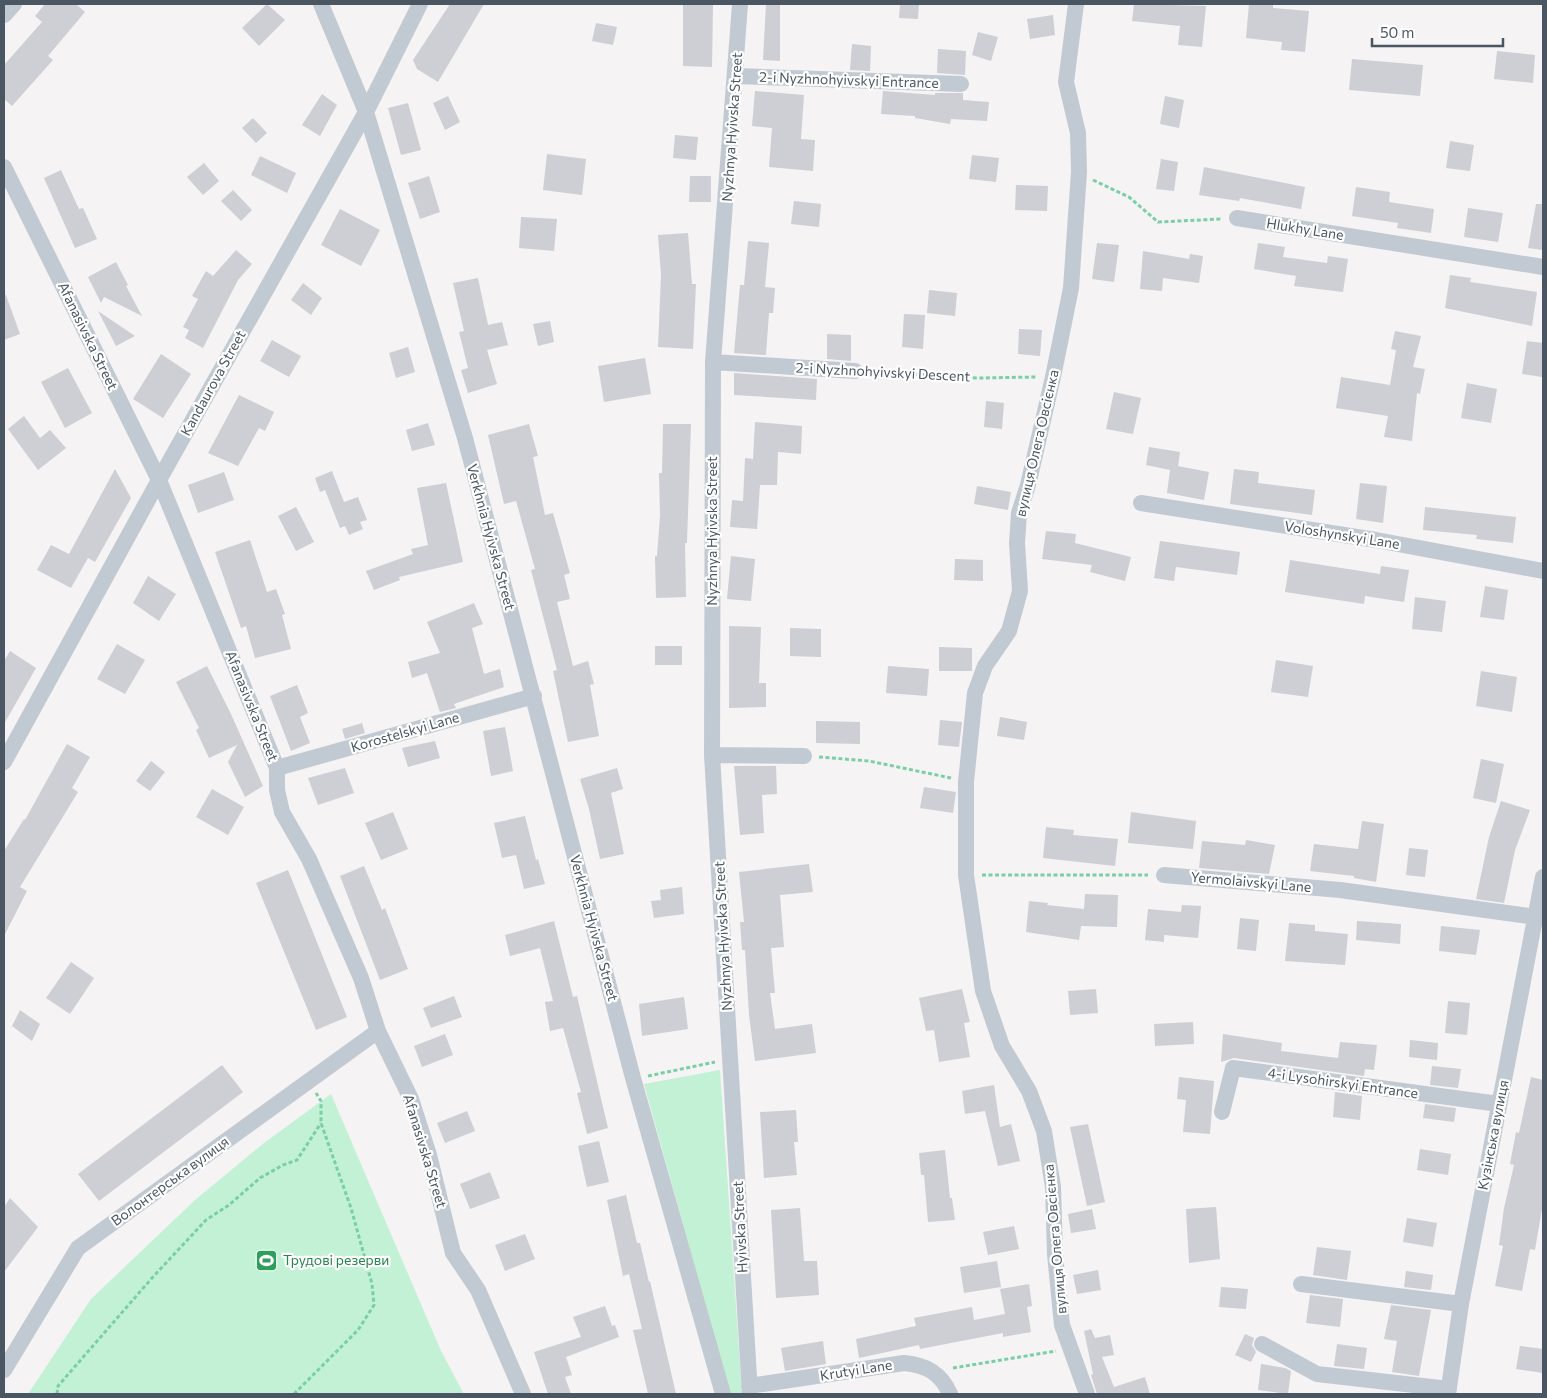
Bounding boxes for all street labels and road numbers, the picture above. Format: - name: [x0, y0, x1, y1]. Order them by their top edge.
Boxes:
- street label: Nyzhnya Hyivska Street: [718, 51, 745, 202]
- street label: 2-i Nyzhnohyivskyi Entrance: [759, 68, 939, 91]
- street label: Hlukhy Lane: [1265, 214, 1345, 243]
- street label: Afanasivska Street: [55, 279, 122, 393]
- street label: Kandaurova Street: [177, 327, 249, 439]
- street label: 2-i Nyzhnohyivskyi Descent: [795, 358, 971, 385]
- street label: вулиця Олега Овсієнка: [1011, 368, 1062, 518]
- street label: Nyzhnya Hyivska Street: [703, 456, 720, 606]
- street label: Verkhnia Hyivska Street: [464, 462, 519, 612]
- street label: Voloshynskyi Lane: [1283, 517, 1401, 552]
- street label: Afanasivska Street: [222, 648, 283, 764]
- street label: Korostelskyi Lane: [349, 708, 461, 755]
- street label: Verkhnia Hyivska Street: [567, 853, 622, 1003]
- street label: Nyzhnya Hyivska Street: [710, 861, 735, 1011]
- street label: Yermolaivskyi Lane: [1190, 868, 1312, 895]
- street label: 4-i Lysohirskyi Entrance: [1267, 1064, 1419, 1101]
- street label: Кузінська вулиця: [1473, 1078, 1512, 1191]
- street label: Afanasivska Street: [400, 1092, 451, 1210]
- street label: Волонтерська вулиця: [108, 1132, 232, 1229]
- street label: вулиця Олега Овсієнка: [1039, 1163, 1070, 1315]
- street label: Hyivska Street: [729, 1180, 750, 1273]
- street label: Krutyi Lane: [819, 1355, 893, 1384]

